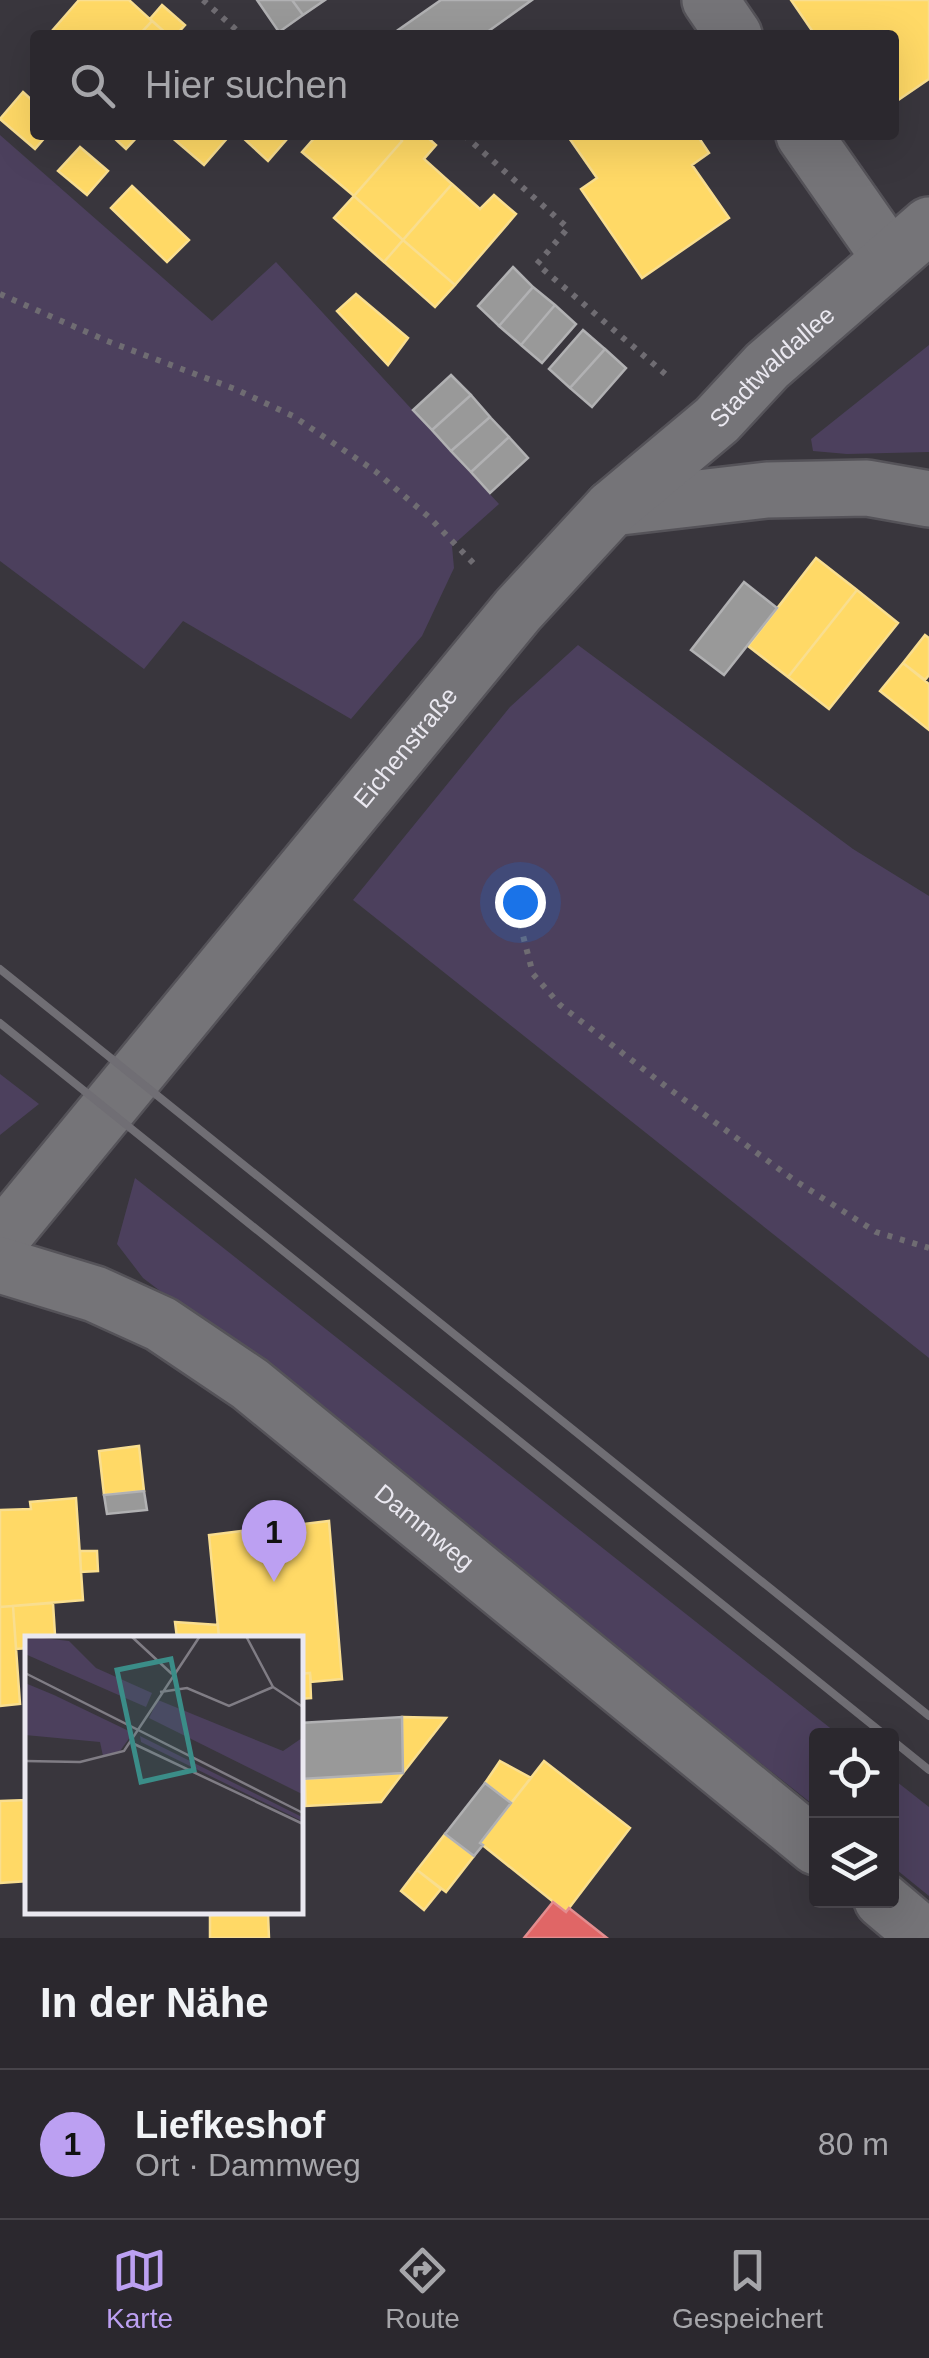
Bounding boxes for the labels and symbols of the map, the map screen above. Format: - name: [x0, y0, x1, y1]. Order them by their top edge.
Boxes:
- street label: Stadtwaldallee: [704, 300, 840, 433]
- street label: Eichenstraße: [348, 681, 463, 813]
- your location: [495, 877, 546, 928]
- street label: Dammweg: [370, 1478, 480, 1576]
- pin: 1: [242, 1500, 306, 1582]
- inset map: [25, 1636, 302, 1913]

